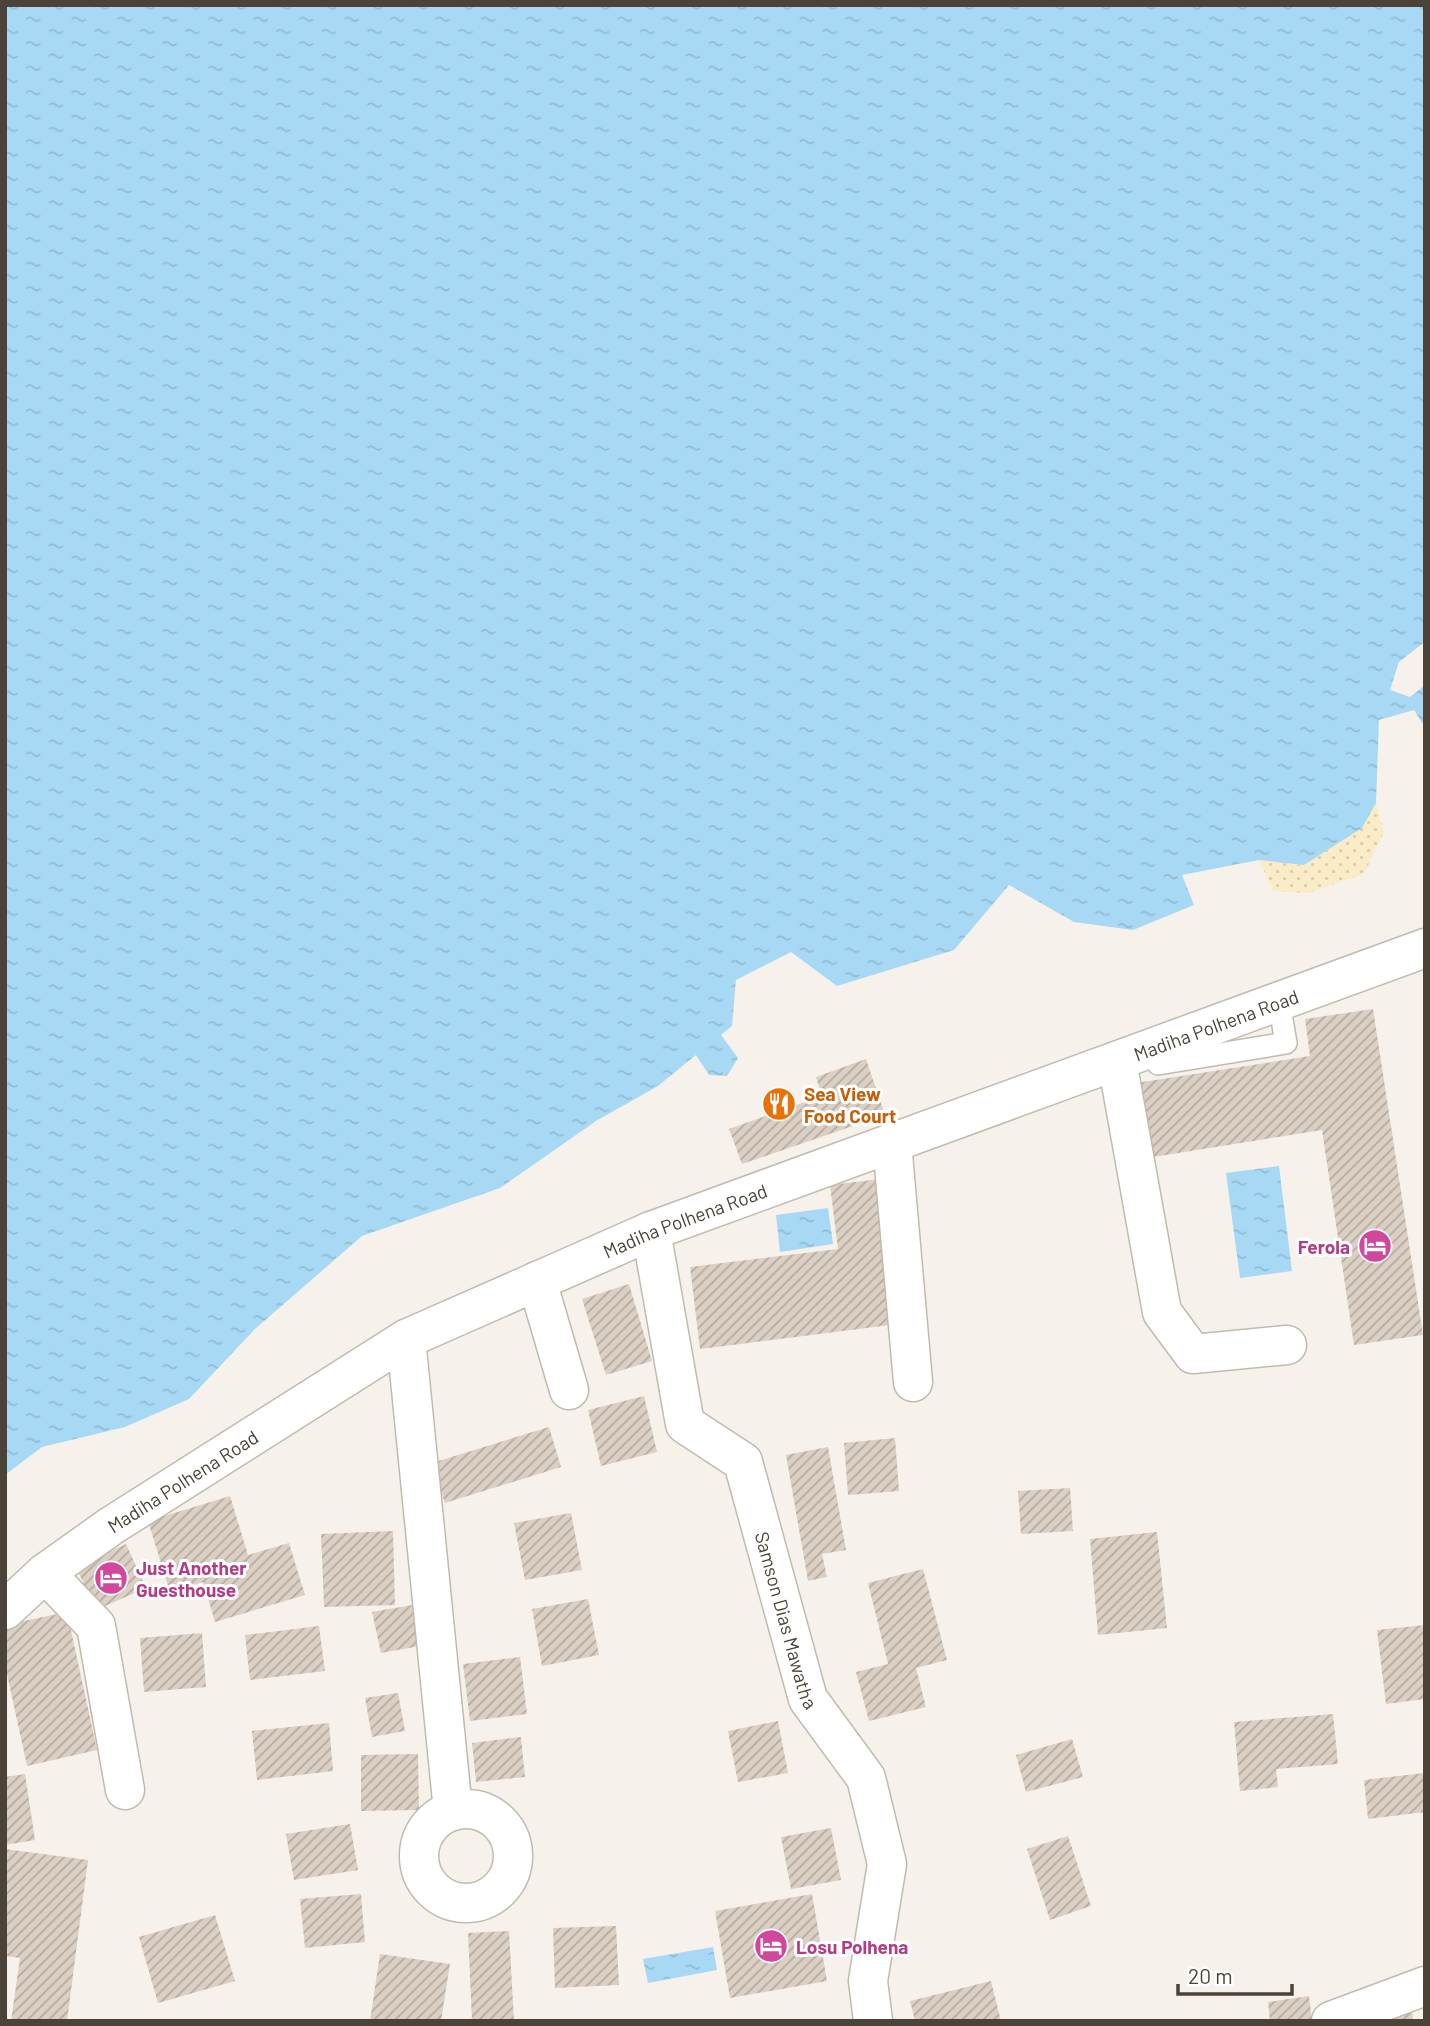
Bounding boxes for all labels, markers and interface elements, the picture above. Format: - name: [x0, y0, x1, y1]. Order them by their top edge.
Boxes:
- street label: Madiha Polhena Road: [1130, 984, 1302, 1065]
- place label: Sea View Food Court: [804, 1082, 896, 1127]
- restaurant icon: Sea View Food Court: [760, 1085, 798, 1123]
- street label: Madiha Polhena Road: [599, 1178, 770, 1262]
- hotel icon: Ferola: [1356, 1227, 1394, 1265]
- place label: Ferola: [1298, 1235, 1350, 1258]
- street label: Madiha Polhena Road: [103, 1424, 262, 1537]
- street label: Samson Dias Mawatha: [751, 1529, 823, 1713]
- place label: Just Another Guesthouse: [136, 1556, 247, 1601]
- hotel icon: Just Another Guesthouse: [92, 1559, 130, 1597]
- hotel icon: Losu Polhena: [752, 1927, 790, 1965]
- place label: Losu Polhena: [796, 1935, 908, 1958]
- scale bar: [1178, 1952, 1292, 1996]
- text: 20 m: [1188, 1963, 1233, 1988]

